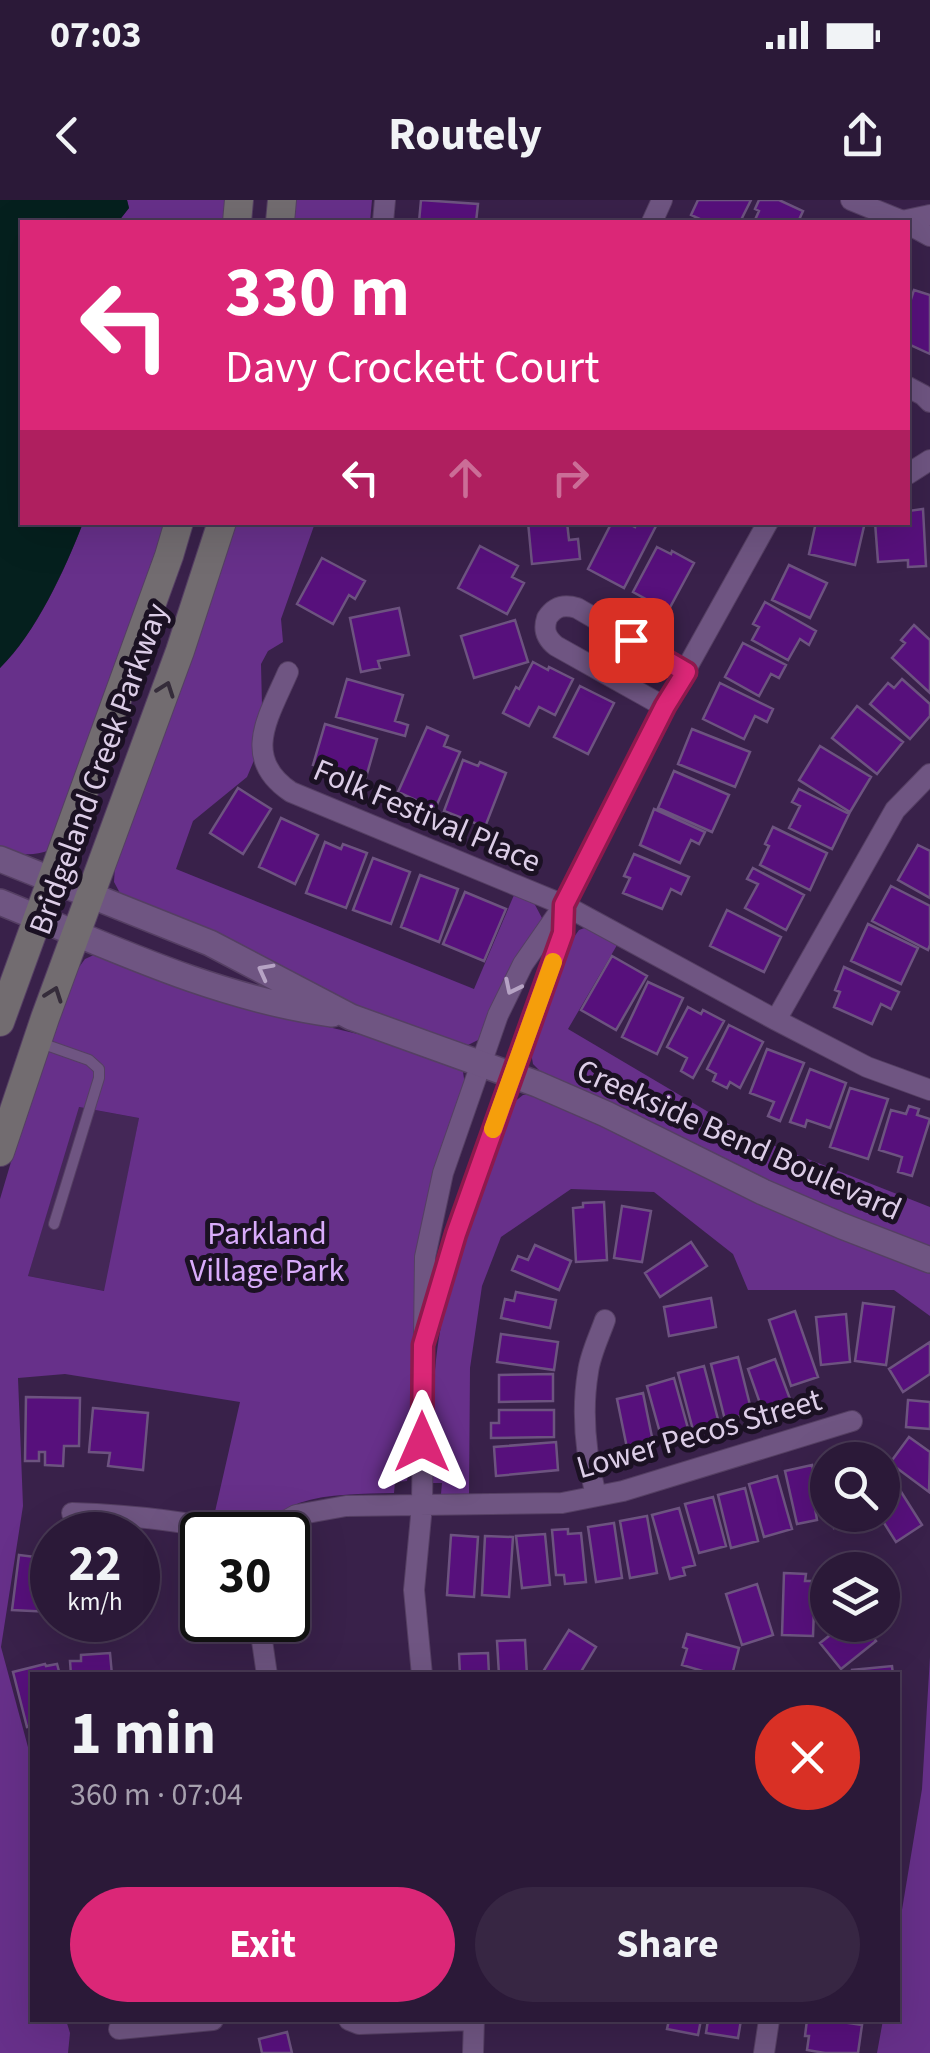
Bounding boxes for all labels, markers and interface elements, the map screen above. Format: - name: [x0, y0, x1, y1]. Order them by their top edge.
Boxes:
- text: 07:03: [50, 8, 142, 62]
- text: Routely: [388, 103, 542, 167]
- icon: back: [40, 108, 95, 163]
- icon: share: [835, 108, 890, 163]
- text: 330 m: [225, 243, 410, 343]
- icon: left: [60, 260, 190, 390]
- text: Davy Crockett Court: [225, 336, 599, 400]
- icon: left: [333, 450, 388, 505]
- icon: ahead: [438, 450, 493, 505]
- icon: right: [543, 450, 598, 505]
- street label: Bridgeland Creek Parkway: [18, 597, 180, 941]
- pin: [589, 598, 674, 683]
- icon: arrive: [604, 613, 659, 668]
- one-way arrow: [154, 681, 175, 698]
- street label: Folk Festival Place: [306, 747, 548, 885]
- one-way arrow: [257, 964, 276, 984]
- one-way arrow: [504, 977, 524, 995]
- one-way arrow: [42, 986, 63, 1003]
- street label: Creekside Bend Boulevard: [569, 1048, 909, 1232]
- park label: Parkland Village Park: [190, 1211, 344, 1294]
- street label: Lower Pecos Street: [571, 1377, 827, 1491]
- position arrow: [370, 1390, 474, 1494]
- map controls: [810, 1442, 900, 1642]
- button: search: [810, 1442, 900, 1532]
- speed limit sign: 30: [180, 1512, 310, 1642]
- text: 22: [69, 1529, 121, 1600]
- button: layers: [810, 1552, 900, 1642]
- text: km/h: [67, 1584, 123, 1620]
- text: 1 min: [70, 1692, 216, 1777]
- button: close: [755, 1705, 860, 1810]
- text: 360 m · 07:04: [70, 1772, 243, 1818]
- button: Exit: [70, 1887, 455, 2002]
- button: Share: [475, 1887, 860, 2002]

